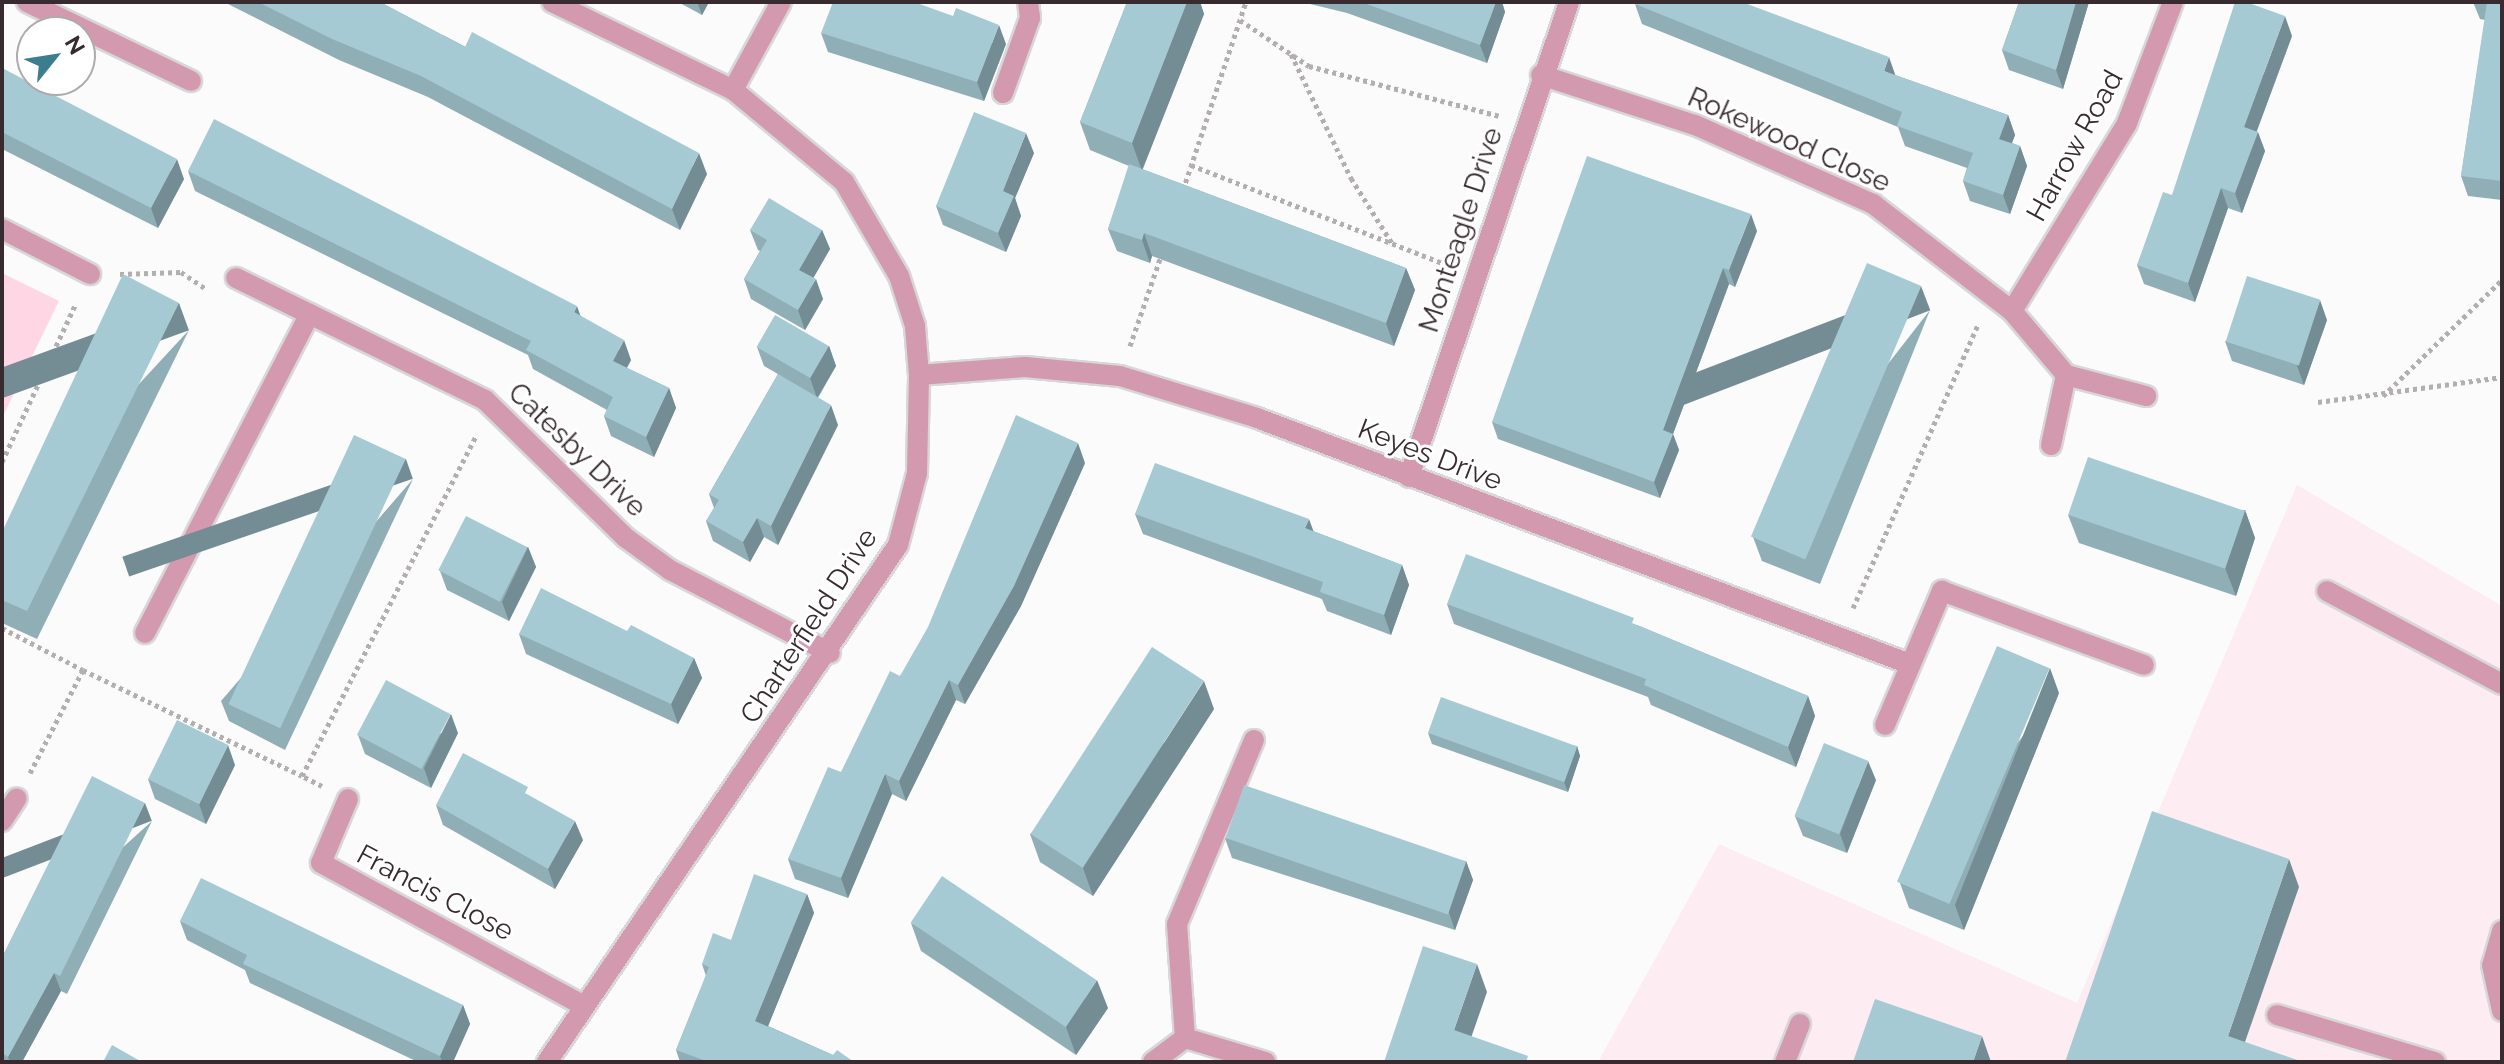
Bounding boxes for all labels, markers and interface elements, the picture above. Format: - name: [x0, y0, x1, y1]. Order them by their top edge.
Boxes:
- north arrow: [16, 16, 96, 96]
- text: N: [60, 31, 91, 59]
- street label: Harrow Road: [2020, 64, 2130, 228]
- street label: Rokewood Close: [1683, 80, 1895, 200]
- street label: Monteagle Drive: [1412, 123, 1510, 337]
- street label: Catesby Drive: [501, 376, 653, 524]
- street label: Keyes Drive: [1353, 412, 1507, 498]
- street label: Charterfield Drive: [733, 522, 885, 730]
- street label: Francis Close: [351, 838, 519, 948]

